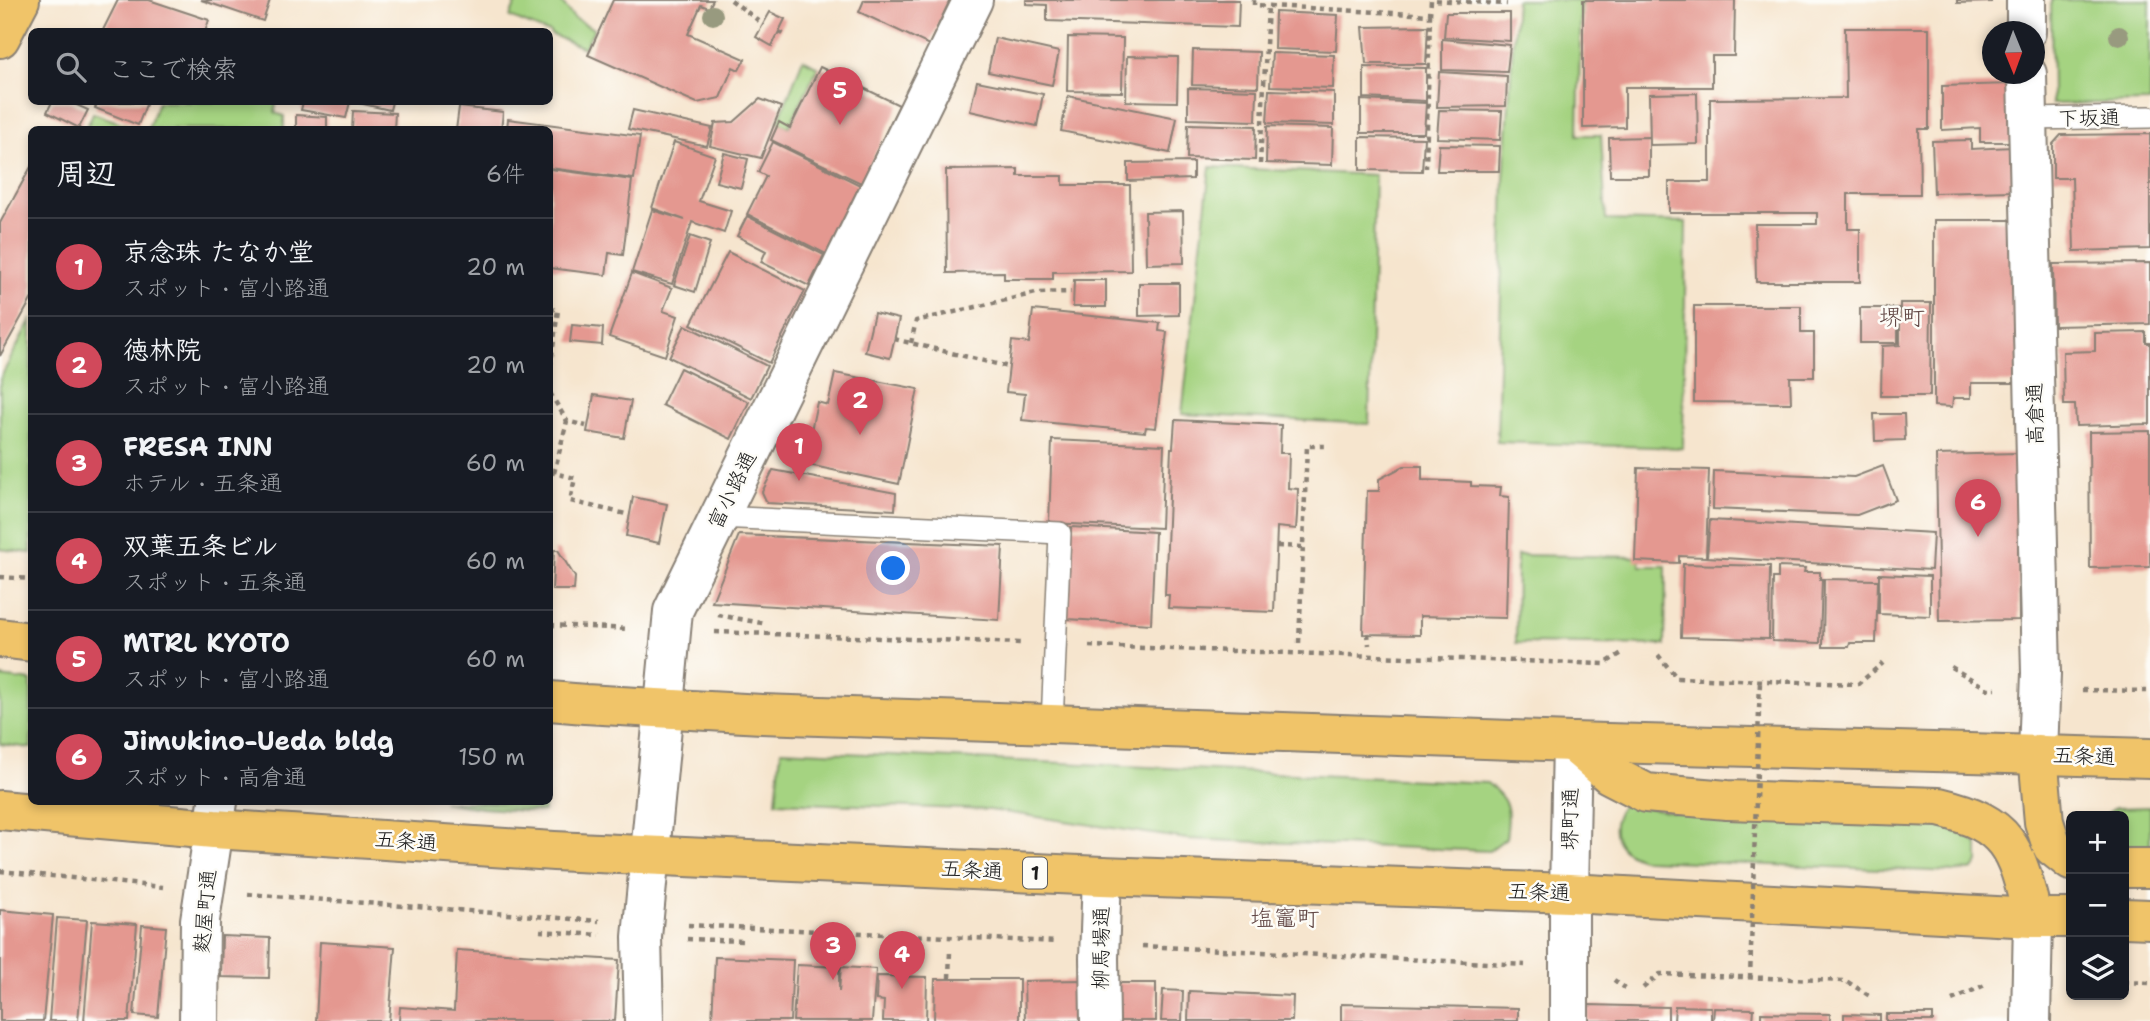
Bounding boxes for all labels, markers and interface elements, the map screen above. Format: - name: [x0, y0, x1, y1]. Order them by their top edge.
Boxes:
- north arrow: [1982, 21, 2045, 84]
- search box: [28, 28, 553, 105]
- icon: search: [52, 48, 90, 86]
- text: ここで検索: [108, 51, 238, 86]
- pin: 5: [817, 67, 863, 125]
- street label: 下坂通: [2057, 103, 2121, 133]
- text: 周辺: [56, 153, 116, 194]
- text: 6件: [486, 159, 525, 189]
- text: 京念珠 たなか堂: [123, 234, 314, 269]
- text: 1: [74, 252, 84, 282]
- text: 20 m: [466, 252, 525, 282]
- text: スポット · 富小路通: [123, 273, 329, 303]
- district label: 堺町: [1879, 302, 1925, 332]
- text: 徳林院: [123, 332, 201, 367]
- text: 2: [71, 350, 87, 380]
- text: 20 m: [466, 350, 525, 380]
- text: スポット · 富小路通: [123, 371, 329, 401]
- pin: 2: [837, 377, 883, 435]
- street label: 高倉通: [2020, 382, 2050, 446]
- pin: 1: [776, 423, 822, 481]
- text: FRESA INN: [123, 429, 273, 464]
- street label: 富小路通: [701, 446, 763, 534]
- text: 3: [71, 448, 87, 478]
- text: 60 m: [466, 448, 525, 478]
- text: ホテル · 五条通: [123, 468, 282, 498]
- pin: 6: [1955, 479, 2001, 537]
- text: 双葉五条ビル: [123, 528, 278, 563]
- text: 4: [71, 546, 87, 576]
- text: 60 m: [466, 546, 525, 576]
- your location: [876, 551, 910, 585]
- text: スポット · 五条通: [123, 567, 306, 597]
- text: MTRL KYOTO: [123, 625, 290, 660]
- text: 5: [72, 644, 86, 674]
- text: 60 m: [466, 644, 525, 674]
- text: スポット · 富小路通: [123, 664, 329, 694]
- text: Jimukino-Ueda bldg: [123, 723, 394, 758]
- street label: 五条通: [2052, 741, 2116, 771]
- text: 6: [71, 742, 87, 772]
- text: 150 m: [458, 742, 525, 772]
- text: スポット · 高倉通: [123, 762, 306, 792]
- street label: 堺町通: [1555, 787, 1585, 851]
- map controls: [2066, 811, 2129, 1000]
- button: +: [2066, 811, 2129, 874]
- street label: 五条通: [374, 825, 438, 857]
- street label: 五条通: [940, 854, 1004, 886]
- road number: 1: [1023, 858, 1047, 888]
- street label: 麩屋町通: [187, 868, 223, 954]
- button: −: [2066, 874, 2129, 937]
- street label: 五条通: [1507, 877, 1571, 907]
- district label: 塩竈町: [1251, 903, 1320, 933]
- street label: 柳馬場通: [1086, 906, 1116, 990]
- pin: 3: [810, 922, 856, 980]
- pin: 4: [879, 931, 925, 989]
- button: layers: [2066, 937, 2129, 1000]

